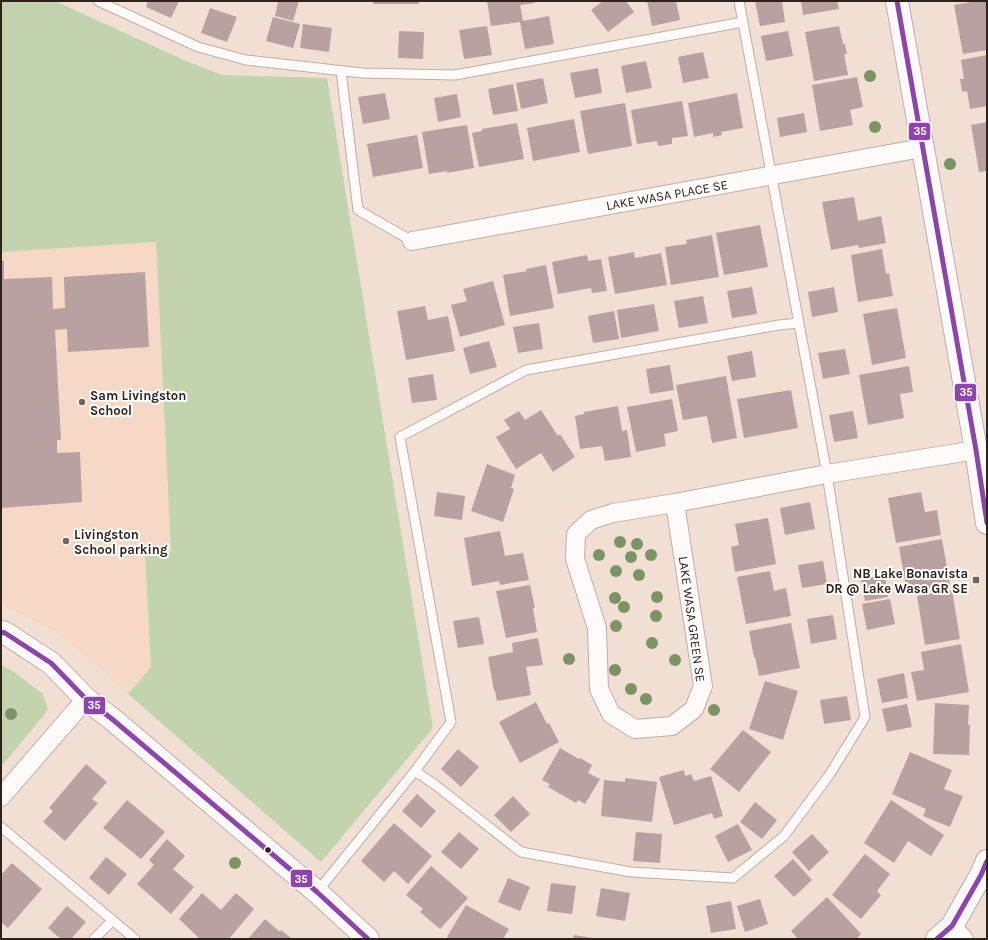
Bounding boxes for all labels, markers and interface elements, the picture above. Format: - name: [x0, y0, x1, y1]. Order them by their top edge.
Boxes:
- line badge: 35: [908, 122, 931, 141]
- text: 35: [913, 125, 927, 138]
- street label: LAKE WASA PLACE SE: [605, 177, 729, 213]
- line badge: 35: [954, 383, 977, 402]
- text: 35: [959, 386, 973, 399]
- place label: Sam Livingston School: [90, 388, 186, 418]
- marker: Sam Livingston School: [77, 397, 87, 407]
- place label: Livingston School parking: [74, 527, 168, 557]
- marker: Livingston School parking: [61, 536, 71, 546]
- street label: LAKE WASA GREEN SE: [676, 555, 708, 683]
- place label: NB Lake Bonavista DR @ Lake Wasa GR SE: [825, 566, 968, 596]
- marker: NB Lake Bonavista DR @ Lake Wasa GR SE: [971, 575, 981, 585]
- line badge: 35: [83, 696, 106, 715]
- text: 35: [87, 699, 101, 712]
- unlabelled marker: [263, 845, 273, 855]
- line badge: 35: [290, 869, 313, 888]
- text: 35: [294, 873, 308, 886]

